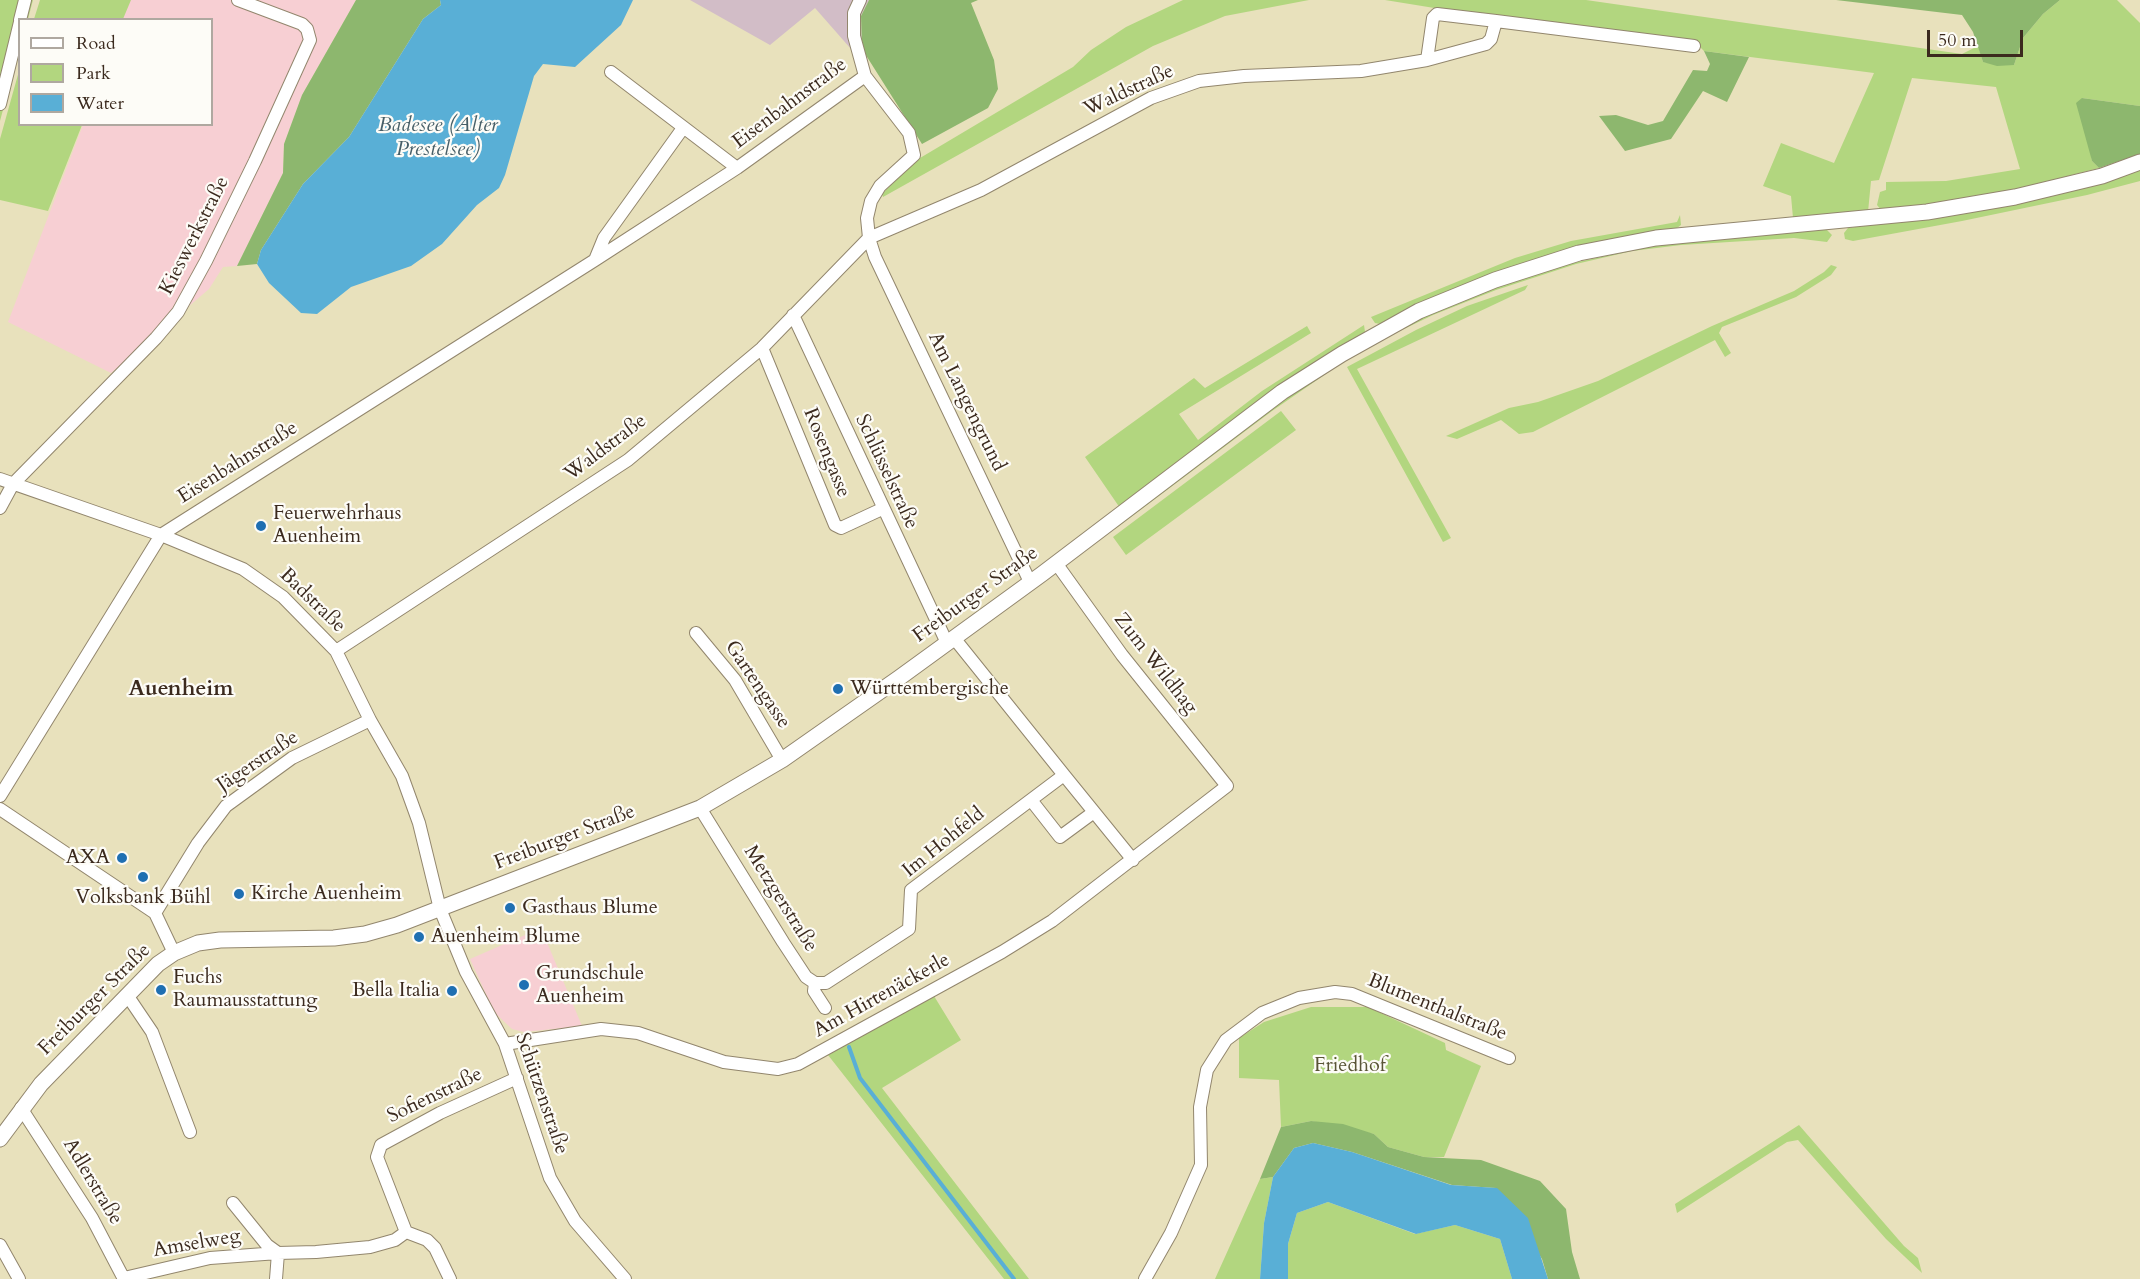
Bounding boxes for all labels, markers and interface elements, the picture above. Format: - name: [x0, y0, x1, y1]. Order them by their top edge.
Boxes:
- legend: [18, 18, 213, 126]
- scale bar: [1930, 18, 2026, 56]
- text: 50 m: [1938, 28, 1977, 53]
- text: Road: [76, 31, 116, 56]
- street label: Eisenbahnstraße: [728, 53, 852, 155]
- street label: Waldstraße: [1080, 60, 1178, 122]
- text: Park: [76, 61, 111, 86]
- text: Water: [76, 91, 124, 116]
- water label: Badesee (Alter Prestelsee): [378, 113, 498, 163]
- street label: Kieswerkstraße: [155, 173, 235, 299]
- street label: Am Langengrund: [922, 329, 1010, 475]
- street label: Rosengasse: [797, 405, 855, 501]
- street label: Waldstraße: [560, 409, 652, 487]
- street label: Schlüsselstraße: [849, 411, 923, 533]
- street label: Eisenbahnstraße: [174, 417, 302, 509]
- place label: Feuerwehrhaus Auenheim: [273, 502, 402, 549]
- marker: Feuerwehrhaus Auenheim: [254, 519, 268, 533]
- street label: Freiburger Straße: [909, 542, 1043, 648]
- street label: Badstraße: [274, 564, 350, 638]
- street label: Zum Wildhag: [1108, 609, 1202, 719]
- street label: Gartengasse: [719, 636, 795, 734]
- district label: Auenheim: [128, 677, 234, 703]
- place label: Württembergische: [850, 677, 1009, 701]
- marker: Württembergische: [831, 682, 845, 696]
- street label: Jägerstraße: [213, 726, 303, 798]
- street label: Freiburger Straße: [491, 800, 639, 876]
- street label: Im Hohfeld: [898, 803, 990, 883]
- street label: Metzgerstraße: [738, 841, 822, 957]
- place label: AXA: [66, 846, 110, 870]
- marker: AXA: [115, 851, 129, 865]
- marker: Volksbank Bühl: [136, 870, 150, 884]
- place label: Kirche Auenheim: [251, 882, 402, 906]
- place label: Volksbank Bühl: [75, 886, 211, 910]
- marker: Kirche Auenheim: [232, 887, 246, 901]
- place label: Gasthaus Blume: [522, 896, 658, 920]
- marker: Gasthaus Blume: [503, 901, 517, 915]
- place label: Auenheim Blume: [431, 925, 580, 949]
- marker: Auenheim Blume: [412, 930, 426, 944]
- street label: Freiburger Straße: [34, 939, 156, 1061]
- street label: Am Hirtenäckerle: [810, 949, 954, 1043]
- place label: Grundschule Auenheim: [536, 962, 644, 1009]
- place label: Fuchs Raumausstattung: [173, 966, 318, 1013]
- street label: Blumenthalstraße: [1364, 969, 1510, 1047]
- marker: Grundschule Auenheim: [517, 978, 531, 992]
- place label: Bella Italia: [352, 979, 440, 1003]
- marker: Fuchs Raumausstattung: [154, 983, 168, 997]
- marker: Bella Italia: [445, 984, 459, 998]
- street label: Schützenstraße: [509, 1030, 573, 1158]
- park label: Friedhof: [1314, 1054, 1386, 1078]
- street label: Sofienstraße: [384, 1063, 486, 1129]
- street label: Adlerstraße: [57, 1135, 127, 1229]
- street label: Amselweg: [151, 1225, 243, 1263]

